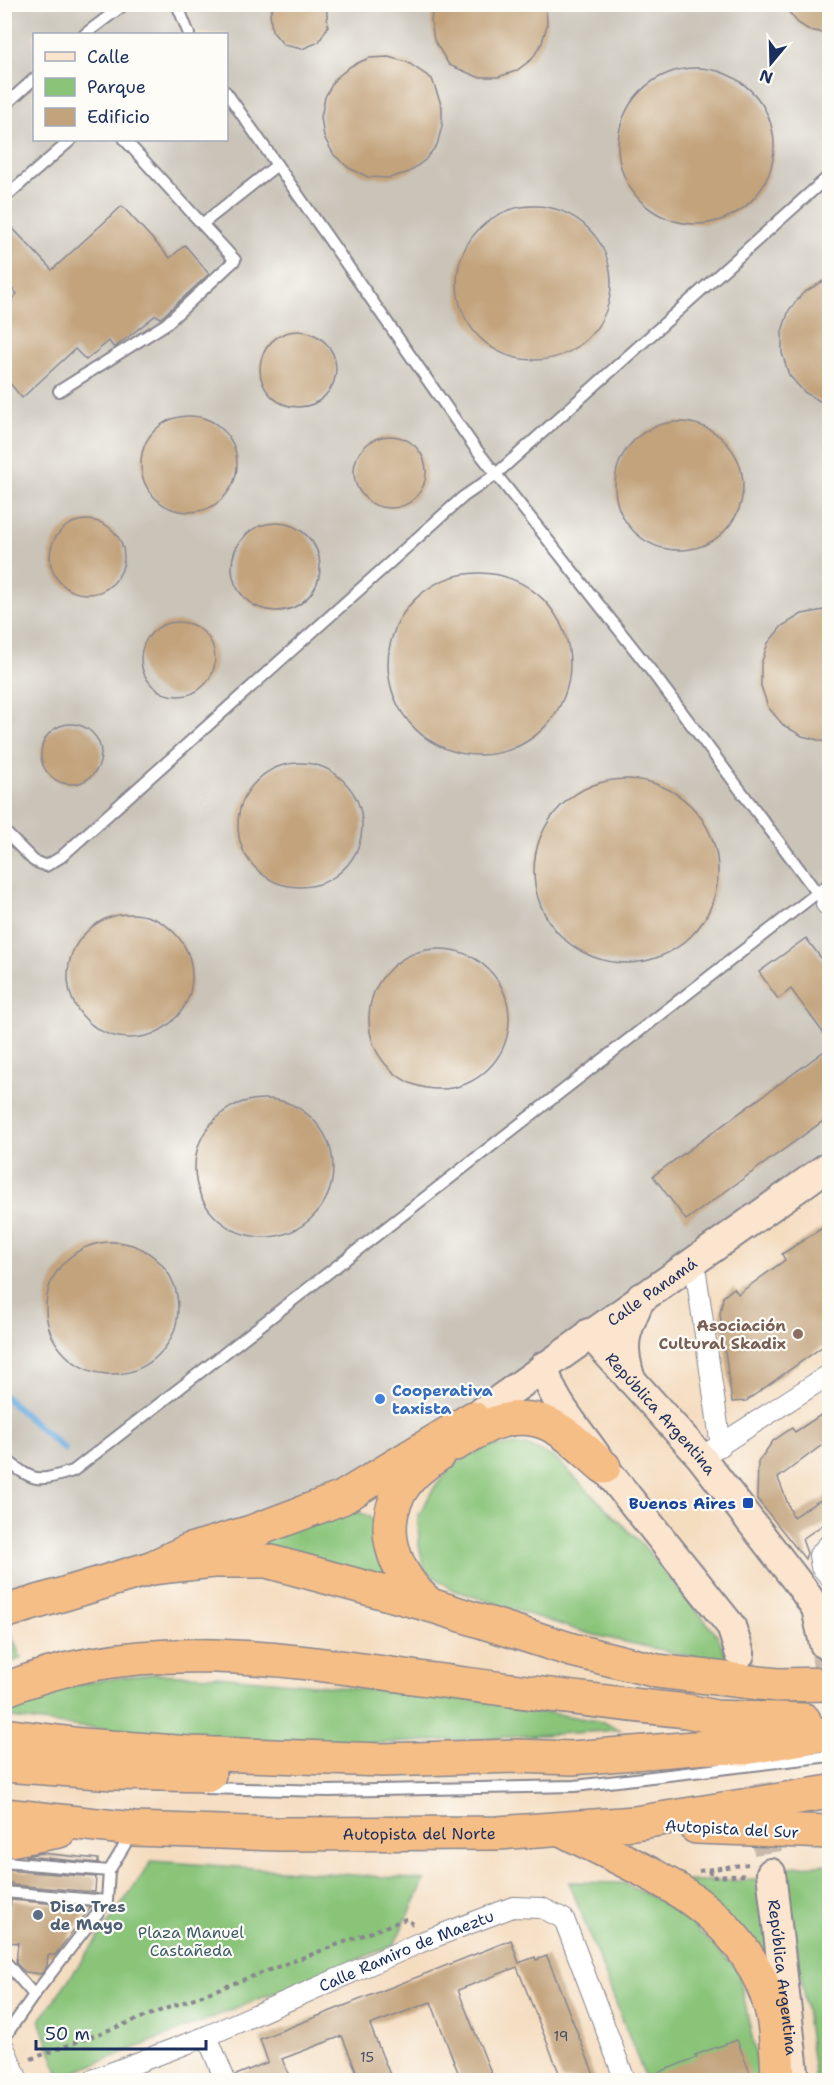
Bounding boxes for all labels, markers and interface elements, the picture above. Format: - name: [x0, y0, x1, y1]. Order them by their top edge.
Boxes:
- legend: [33, 33, 228, 141]
- north arrow: [741, 33, 801, 93]
- text: Calle: [87, 45, 130, 69]
- text: N: [757, 65, 776, 89]
- text: Parque: [87, 75, 146, 99]
- text: Edificio: [87, 105, 150, 129]
- street label: Calle Panamá: [603, 1252, 701, 1330]
- place label: Asociación Cultural Skadix: [659, 1315, 786, 1354]
- marker: Asociación Cultural Skadix: [791, 1327, 805, 1341]
- street label: República Argentina: [601, 1348, 721, 1479]
- place label: Cooperativa taxista: [392, 1380, 493, 1419]
- marker: Cooperativa taxista: [373, 1392, 387, 1406]
- place label: Buenos Aires: [629, 1493, 736, 1514]
- marker: Buenos Aires: [741, 1496, 755, 1510]
- street label: Autopista del Sur: [665, 1815, 799, 1843]
- street label: Autopista del Norte: [343, 1823, 496, 1844]
- place label: Disa Tres de Mayo: [50, 1896, 126, 1935]
- street label: República Argentina: [764, 1898, 803, 2056]
- street label: Calle Ramiro de Maeztu: [315, 1905, 497, 1996]
- marker: Disa Tres de Mayo: [31, 1908, 45, 1922]
- park label: Plaza Manuel Castañeda: [138, 1922, 244, 1961]
- scale bar: [36, 2013, 206, 2051]
- text: 50 m: [45, 2022, 90, 2046]
- house number: 19: [553, 2027, 569, 2045]
- house number: 15: [360, 2048, 374, 2066]

